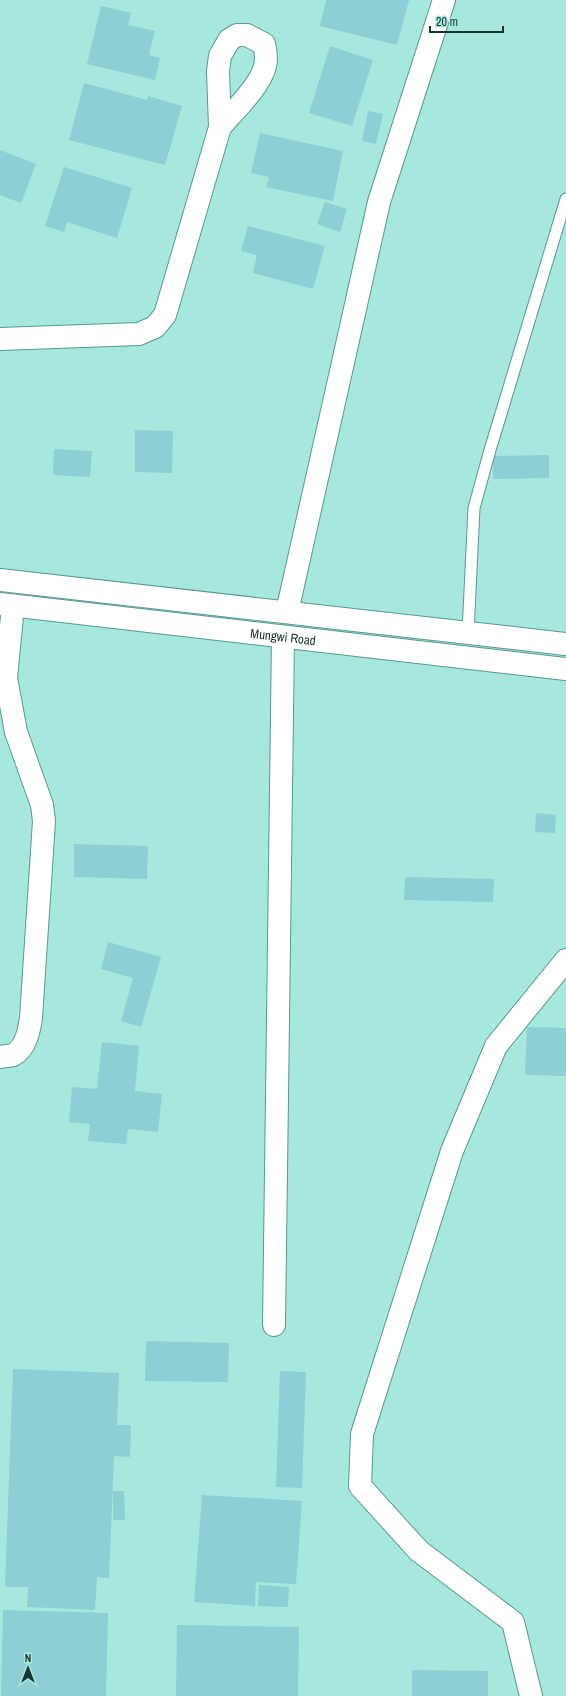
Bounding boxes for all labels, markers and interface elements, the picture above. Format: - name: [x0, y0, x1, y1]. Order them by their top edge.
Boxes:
- scale bar: [430, 8, 503, 34]
- text: 20 m: [436, 14, 458, 30]
- street label: Mungwi Road: [249, 625, 317, 649]
- north arrow: [8, 1648, 48, 1688]
- text: N: [25, 1651, 31, 1665]

